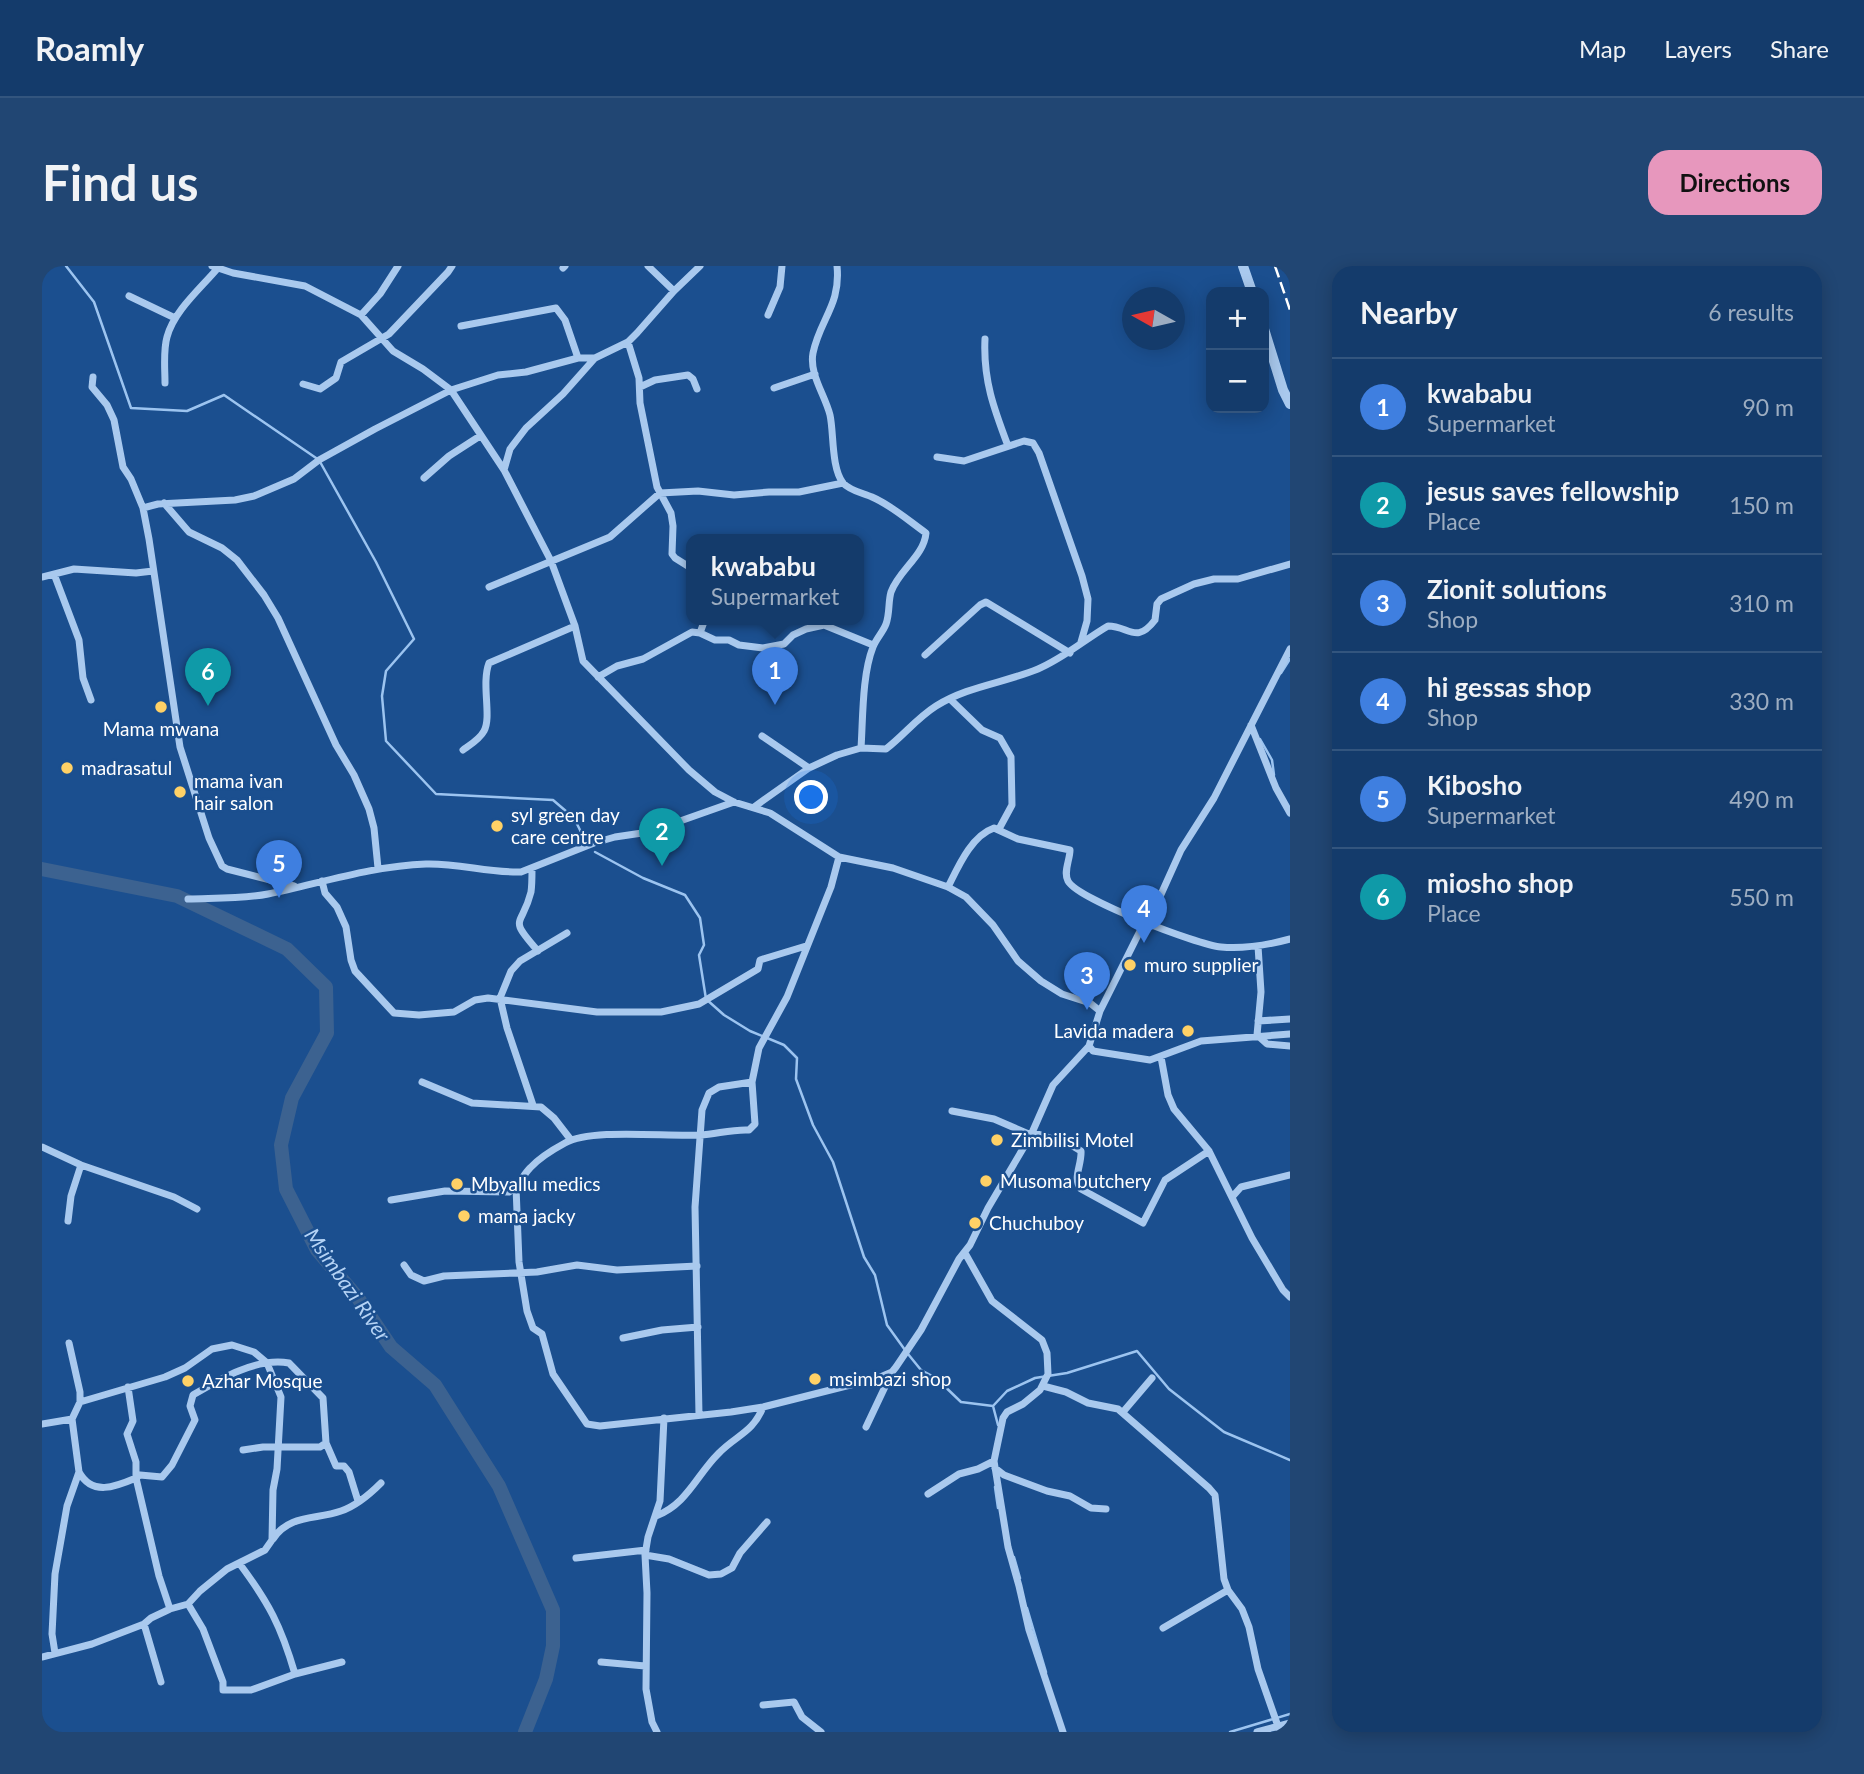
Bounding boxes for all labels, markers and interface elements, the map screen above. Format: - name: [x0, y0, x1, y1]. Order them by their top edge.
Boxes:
- text: Roamly: [35, 28, 144, 68]
- text: Map: [1579, 34, 1626, 63]
- text: Layers: [1664, 34, 1732, 63]
- text: Share: [1770, 34, 1829, 63]
- button: Directions: [1648, 150, 1822, 215]
- text: Find us: [42, 153, 199, 211]
- north arrow: [1122, 287, 1185, 350]
- map controls: [1206, 287, 1269, 413]
- button: +: [1206, 287, 1269, 350]
- text: Nearby: [1360, 294, 1458, 330]
- text: 6 results: [1708, 298, 1794, 326]
- button: −: [1206, 350, 1269, 413]
- text: kwababu: [1427, 377, 1532, 409]
- text: 1: [1376, 393, 1390, 421]
- text: 90 m: [1743, 393, 1794, 421]
- text: Supermarket: [1427, 409, 1556, 437]
- text: jesus saves fellowship: [1427, 475, 1679, 507]
- text: 2: [1376, 491, 1390, 519]
- text: 150 m: [1729, 491, 1794, 519]
- text: Place: [1427, 507, 1481, 535]
- popup: [686, 534, 864, 625]
- text: kwababu: [711, 550, 816, 582]
- text: Zionit solutions: [1427, 573, 1607, 605]
- text: Supermarket: [711, 582, 839, 610]
- text: 3: [1376, 589, 1390, 617]
- text: 310 m: [1729, 589, 1794, 617]
- text: Shop: [1427, 605, 1478, 633]
- pin: 1: [752, 647, 798, 705]
- pin: 6: [185, 648, 231, 706]
- text: hi gessas shop: [1427, 671, 1592, 703]
- text: 4: [1376, 687, 1390, 715]
- text: 330 m: [1729, 687, 1794, 715]
- marker: Mama mwana: [153, 699, 169, 715]
- text: Shop: [1427, 703, 1478, 731]
- place label: Mama mwana: [103, 717, 219, 740]
- place label: madrasatul: [81, 756, 172, 779]
- marker: madrasatul: [59, 760, 75, 776]
- place label: mama ivan hair salon: [194, 769, 283, 814]
- text: Kibosho: [1427, 769, 1522, 801]
- your location: [794, 780, 828, 814]
- marker: mama ivan hair salon: [172, 784, 188, 800]
- text: 5: [1376, 785, 1390, 813]
- text: 490 m: [1729, 785, 1794, 813]
- text: Supermarket: [1427, 801, 1556, 829]
- place label: syl green day care centre: [511, 803, 620, 848]
- pin: 2: [639, 808, 685, 866]
- marker: syl green day care centre: [489, 818, 505, 834]
- pin: 5: [256, 840, 302, 898]
- text: miosho shop: [1427, 867, 1573, 899]
- text: 6: [1376, 883, 1390, 911]
- text: 550 m: [1729, 883, 1794, 911]
- pin: 4: [1121, 885, 1167, 943]
- text: Place: [1427, 899, 1481, 927]
- pin: 3: [1064, 952, 1110, 1010]
- place label: muro supplier: [1144, 953, 1259, 976]
- marker: muro supplier: [1122, 957, 1138, 973]
- place label: Lavida madera: [1054, 1019, 1174, 1042]
- marker: Lavida madera: [1180, 1023, 1196, 1039]
- place label: Zimbilisi Motel: [1011, 1128, 1134, 1151]
- marker: Zimbilisi Motel: [989, 1132, 1005, 1148]
- place label: Musoma butchery: [1000, 1169, 1152, 1192]
- place label: Mbyallu medics: [471, 1172, 601, 1195]
- marker: Musoma butchery: [978, 1173, 994, 1189]
- marker: Mbyallu medics: [449, 1176, 465, 1192]
- place label: mama jacky: [478, 1204, 576, 1227]
- marker: mama jacky: [456, 1208, 472, 1224]
- place label: Chuchuboy: [989, 1211, 1084, 1234]
- marker: Chuchuboy: [967, 1215, 983, 1231]
- water label: Msimbazi River: [300, 1223, 397, 1346]
- place label: msimbazi shop: [829, 1367, 951, 1390]
- place label: Azhar Mosque: [202, 1369, 323, 1392]
- marker: msimbazi shop: [807, 1371, 823, 1387]
- marker: Azhar Mosque: [180, 1373, 196, 1389]

